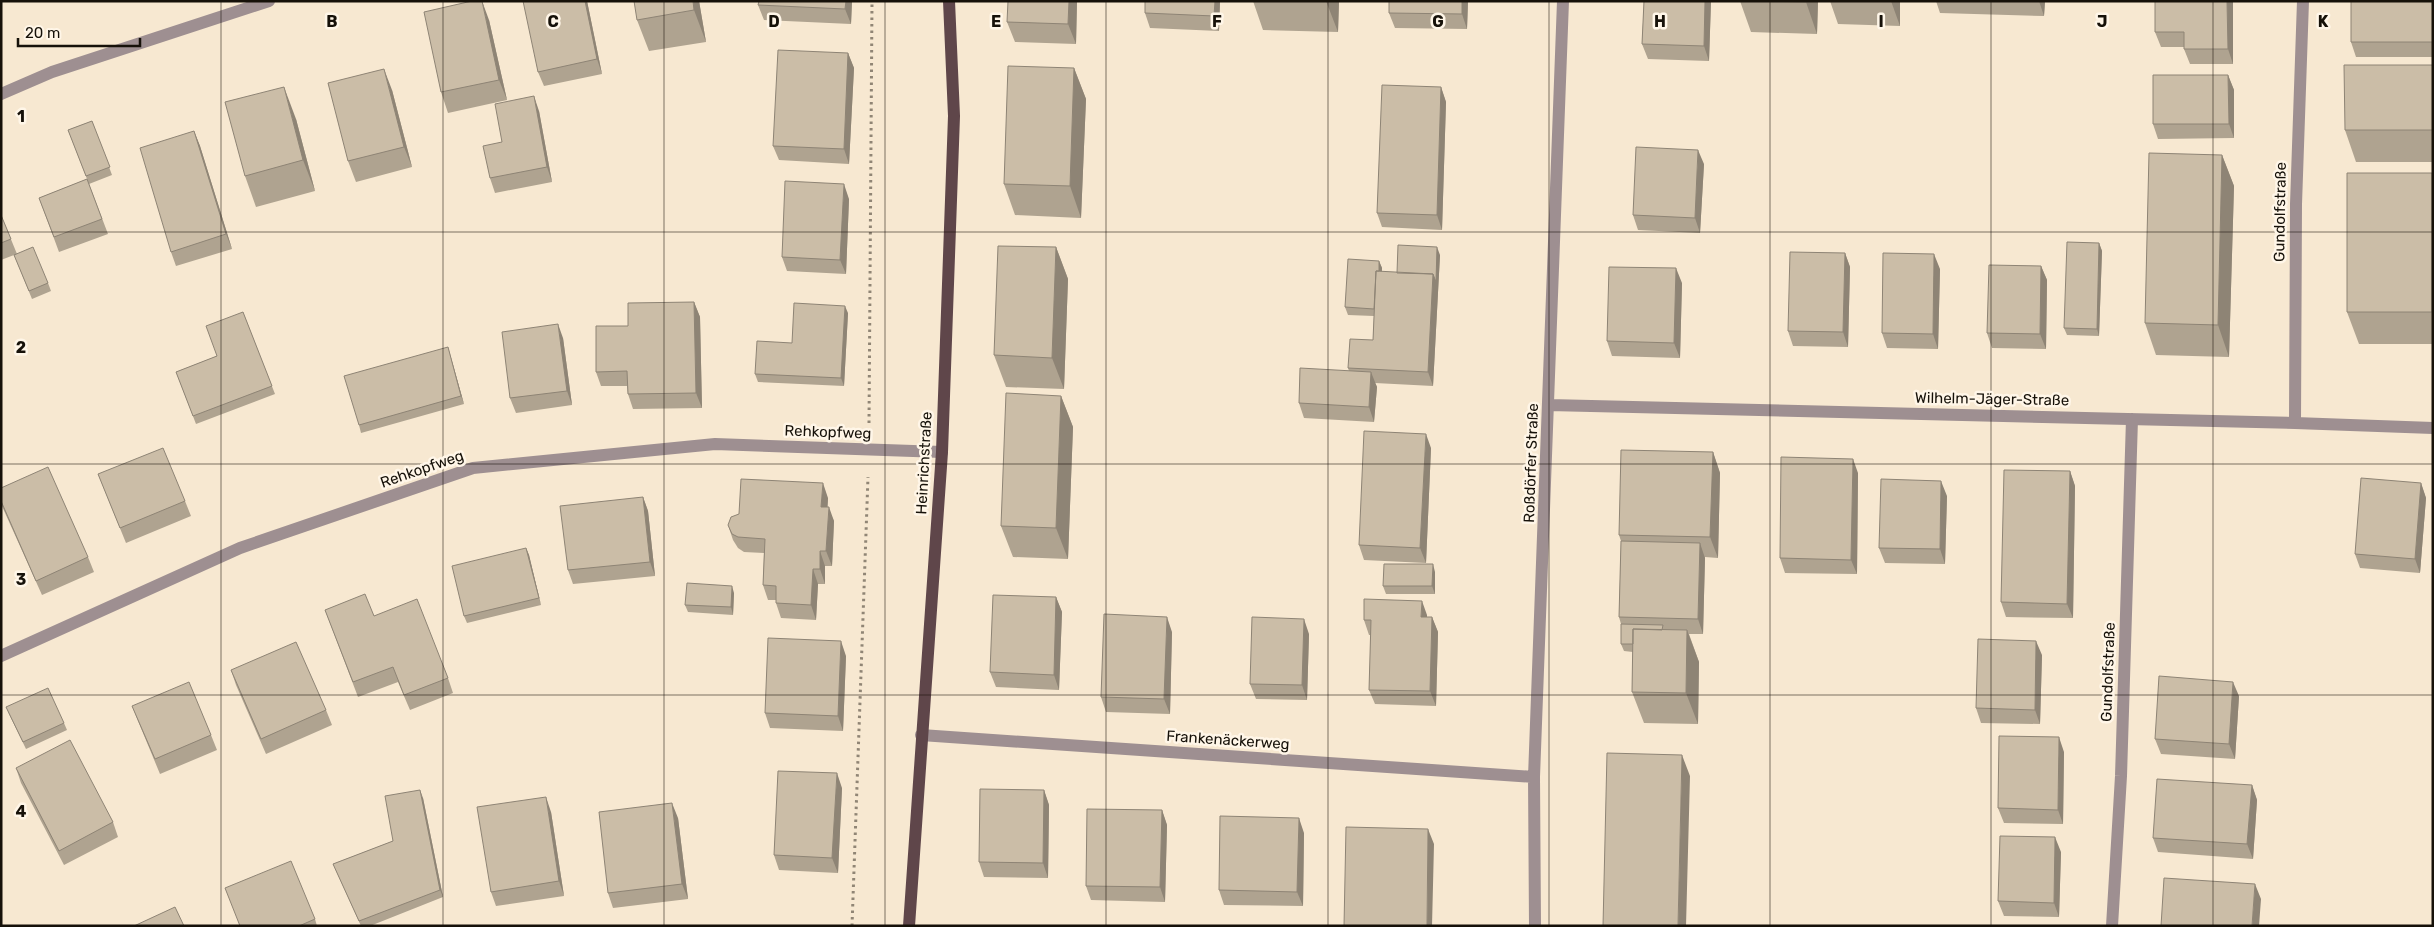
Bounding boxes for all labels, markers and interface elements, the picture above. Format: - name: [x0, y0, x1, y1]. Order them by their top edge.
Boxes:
- text: B: [326, 12, 338, 31]
- text: C: [547, 12, 559, 31]
- text: D: [768, 12, 780, 31]
- text: E: [991, 12, 1001, 31]
- text: F: [1212, 12, 1222, 31]
- text: G: [1432, 12, 1444, 31]
- text: H: [1654, 12, 1666, 31]
- text: I: [1878, 12, 1884, 31]
- text: J: [2097, 12, 2107, 31]
- text: K: [2318, 12, 2329, 31]
- scale bar: [18, 15, 140, 47]
- text: 20 m: [25, 24, 60, 42]
- text: 1: [17, 107, 25, 126]
- street label: Gundolfstraße: [2270, 162, 2290, 262]
- text: 2: [16, 338, 26, 357]
- street label: Wilhelm-Jäger-Straße: [1915, 389, 2069, 409]
- street label: Roßdörfer Straße: [1520, 403, 1542, 523]
- street label: Heinrichstraße: [912, 411, 936, 515]
- street label: Rehkopfweg: [784, 421, 872, 443]
- street label: Rehkopfweg: [378, 446, 466, 492]
- text: 3: [16, 570, 26, 589]
- street label: Gundolfstraße: [2097, 622, 2119, 722]
- street label: Frankenäckerweg: [1166, 727, 1290, 753]
- text: 4: [16, 802, 27, 821]

